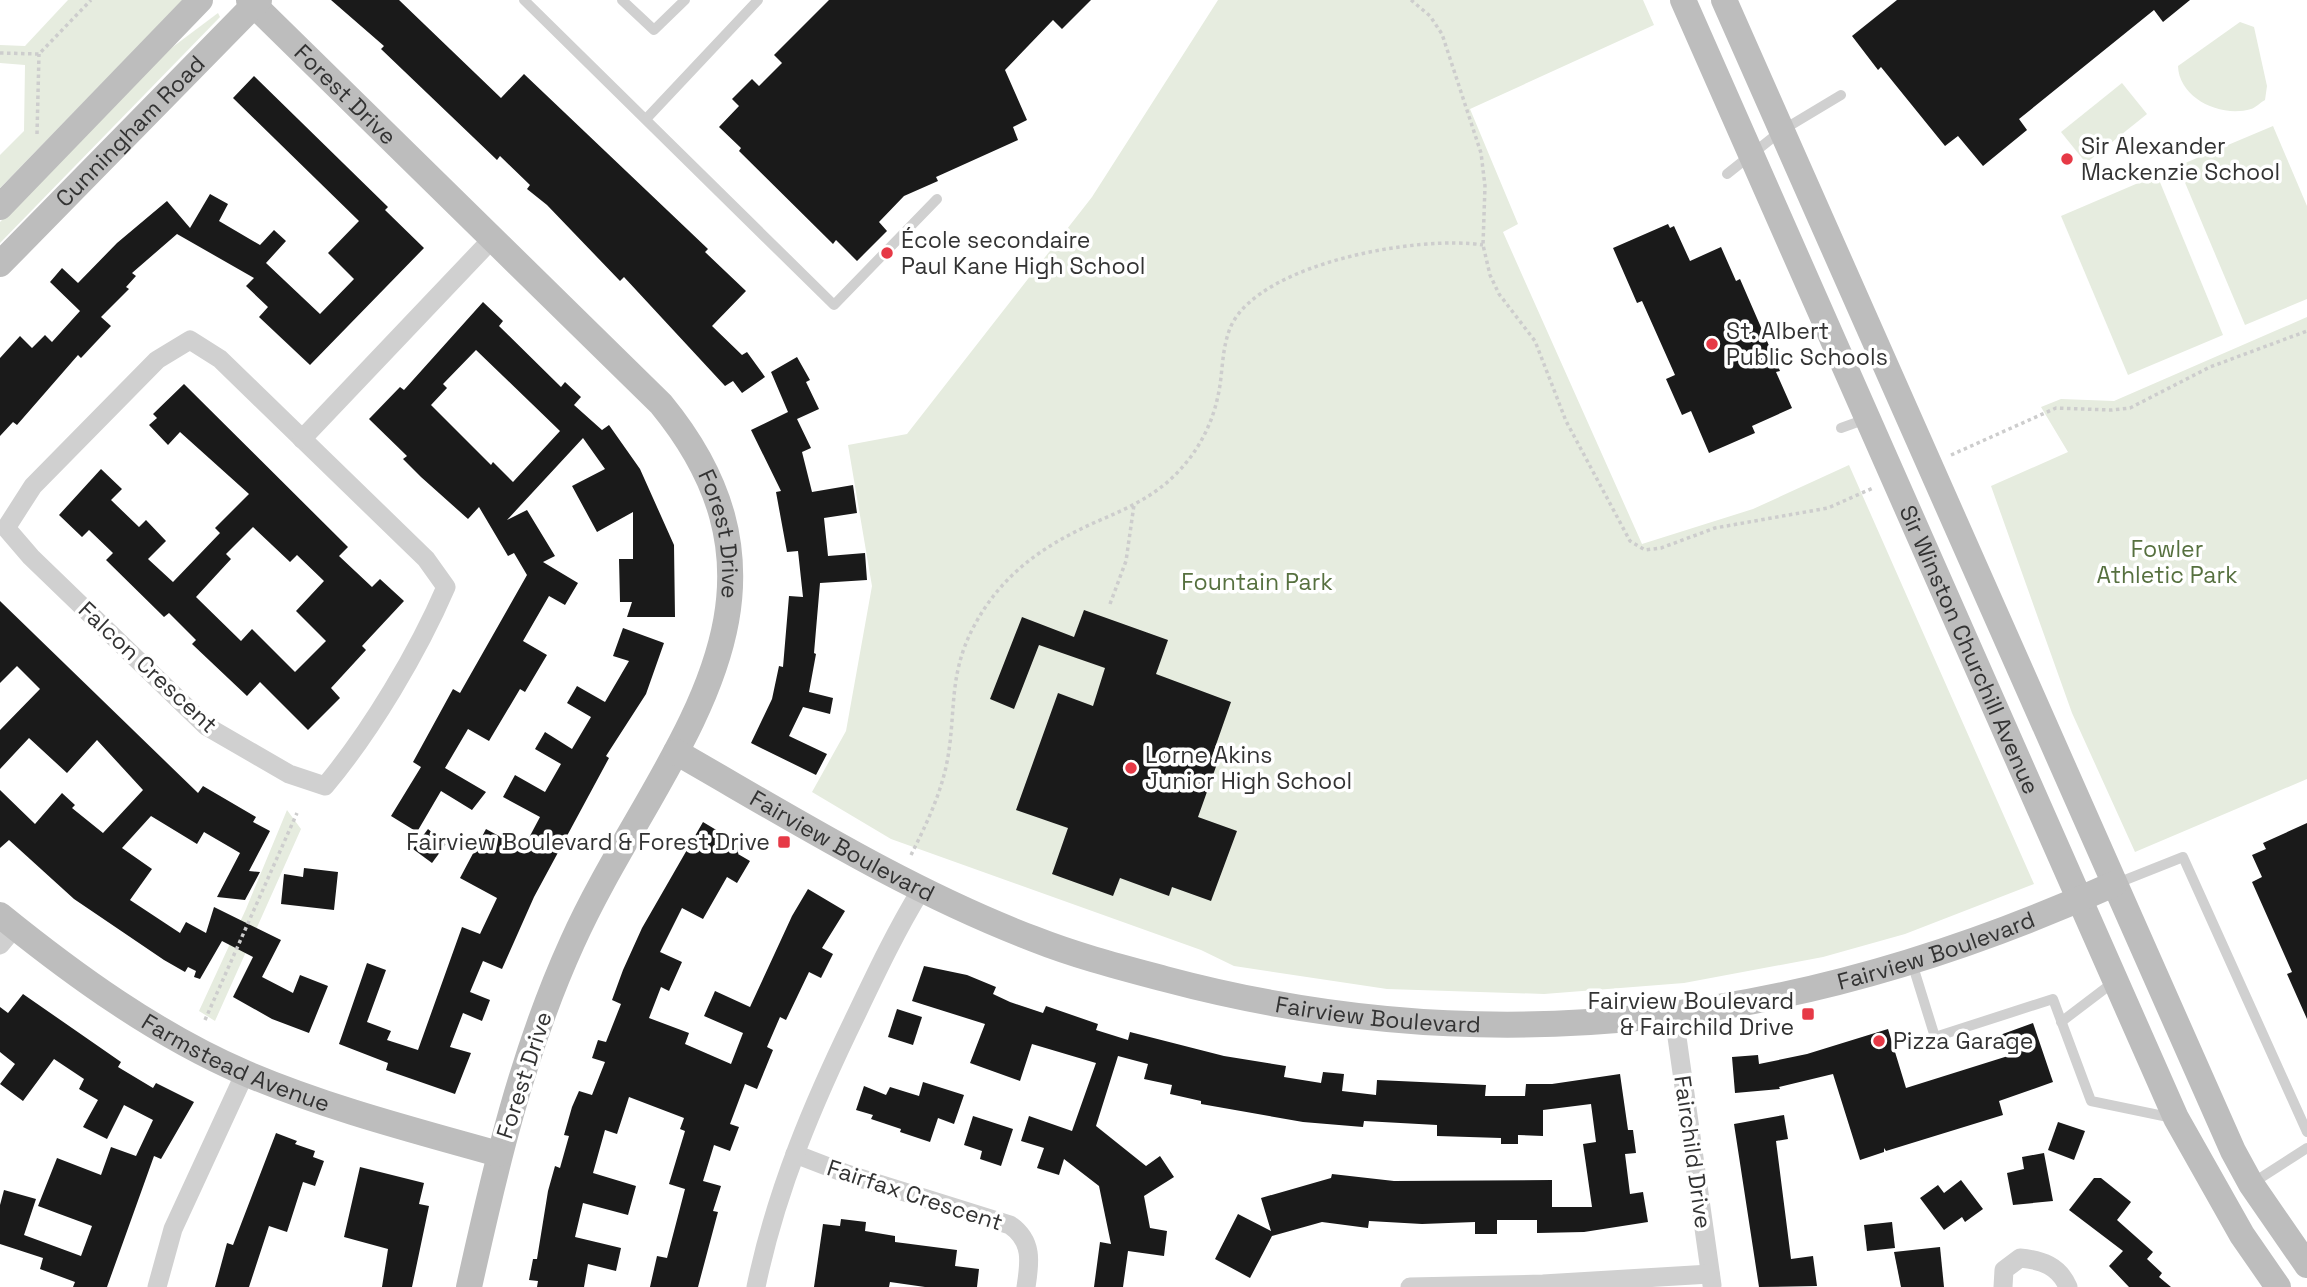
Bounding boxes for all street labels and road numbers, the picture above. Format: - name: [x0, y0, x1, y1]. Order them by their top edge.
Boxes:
- street label: Forest Drive: [288, 38, 403, 151]
- street label: Cunningham Road: [49, 49, 211, 214]
- street label: Forest Drive: [691, 464, 745, 600]
- street label: Sir Winston Churchill Avenue: [1893, 500, 2046, 799]
- street label: Falcon Crescent: [72, 595, 224, 739]
- street label: Fairview Boulevard: [745, 783, 940, 908]
- street label: Fairview Boulevard: [1834, 904, 2039, 997]
- street label: Fairview Boulevard: [1273, 989, 1481, 1039]
- street label: Farmstead Avenue: [136, 1007, 334, 1119]
- street label: Forest Drive: [489, 1008, 559, 1142]
- street label: Fairchild Drive: [1667, 1073, 1719, 1231]
- street label: Fairfax Crescent: [823, 1152, 1007, 1238]

